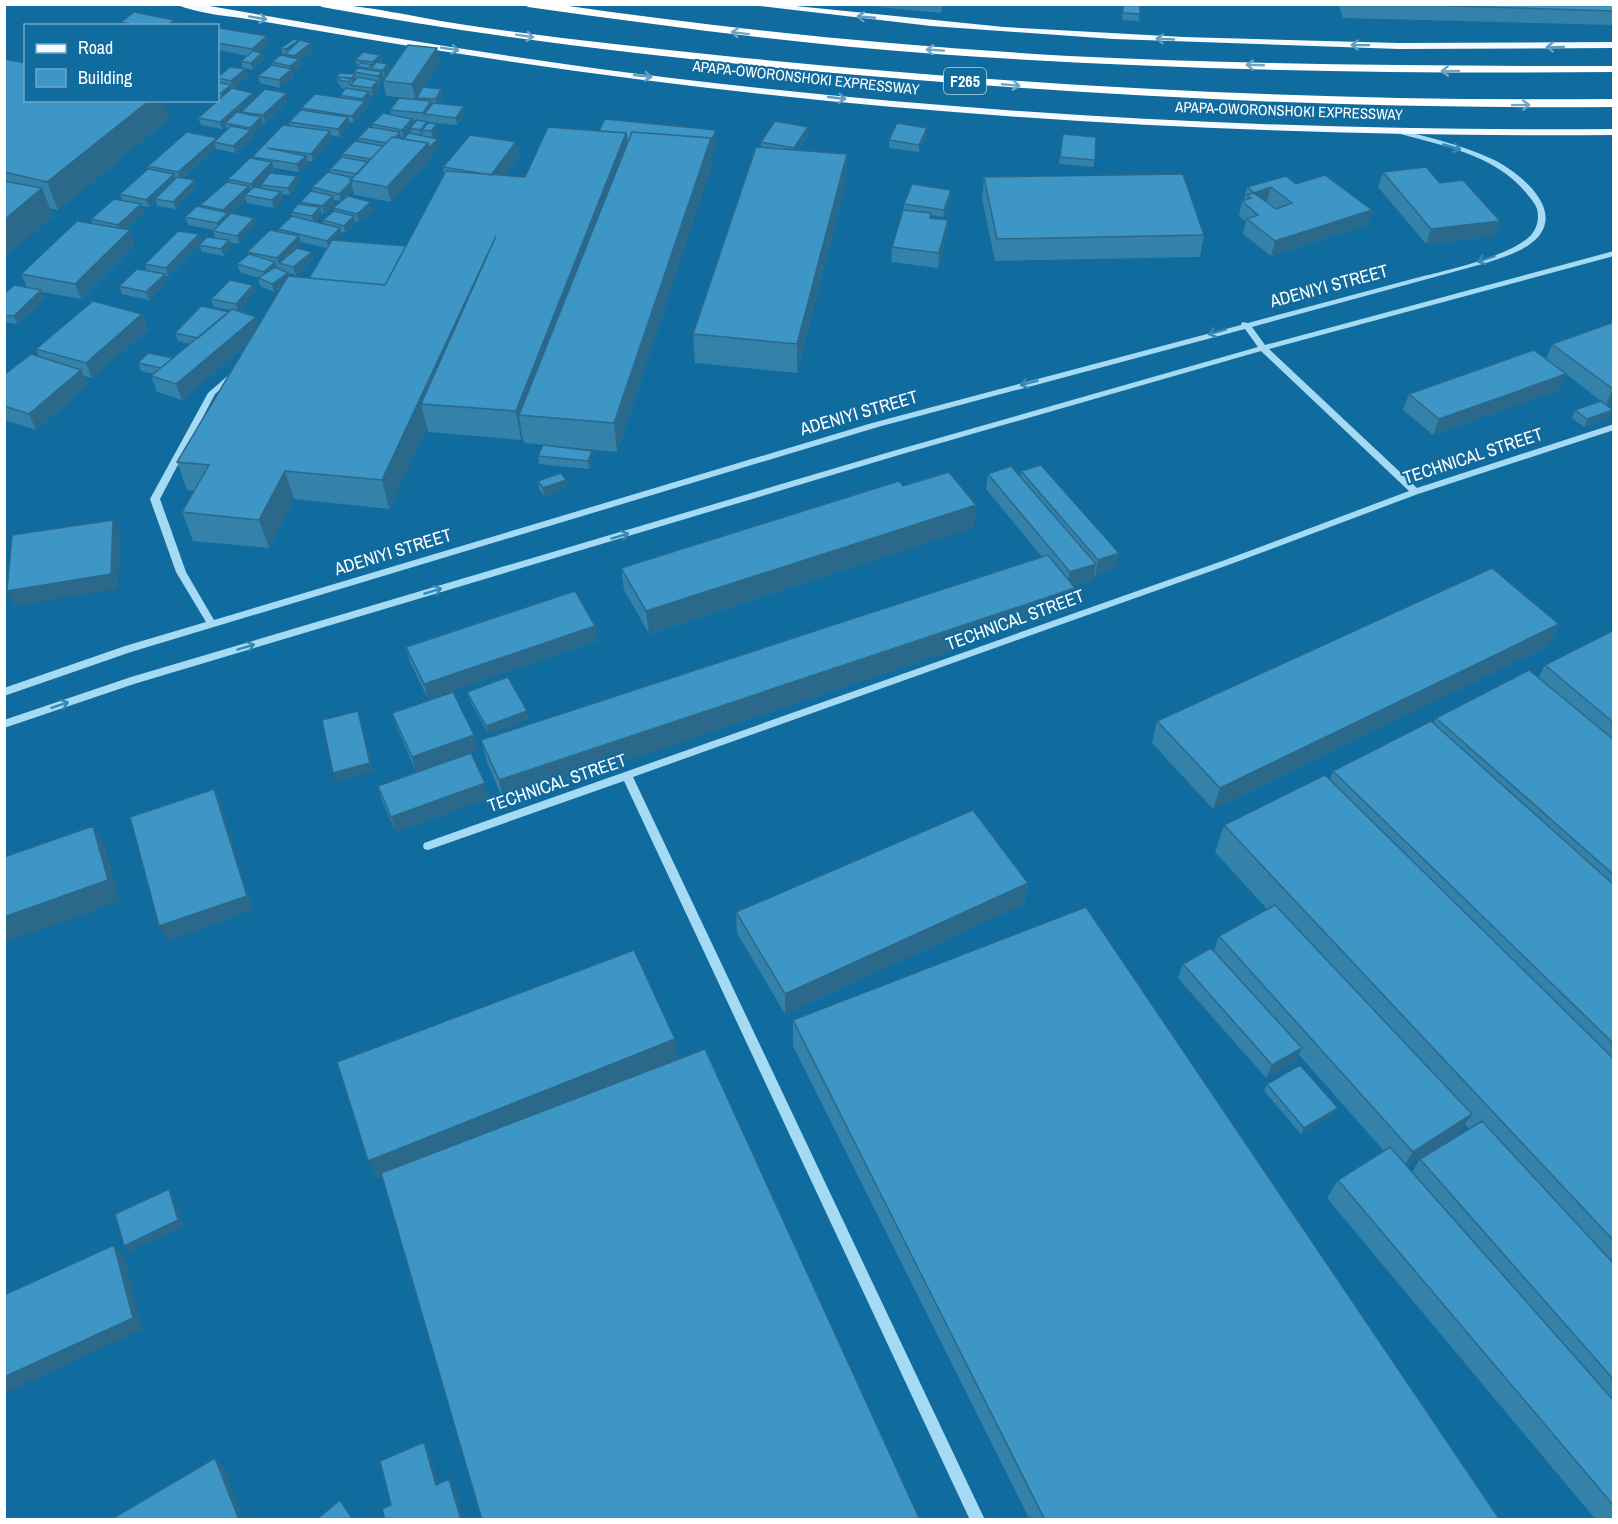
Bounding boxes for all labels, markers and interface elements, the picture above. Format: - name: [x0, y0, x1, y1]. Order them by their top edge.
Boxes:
- one-way arrow: [857, 11, 877, 22]
- one-way arrow: [248, 12, 267, 23]
- legend: [24, 24, 219, 102]
- one-way arrow: [731, 27, 751, 38]
- one-way arrow: [514, 31, 534, 42]
- one-way arrow: [1156, 33, 1176, 44]
- text: Road: [78, 35, 113, 60]
- one-way arrow: [1351, 39, 1371, 51]
- one-way arrow: [1546, 41, 1566, 52]
- one-way arrow: [440, 43, 460, 54]
- one-way arrow: [925, 44, 945, 55]
- street label: APAPA-OWORONSHOKI EXPRESSWAY: [691, 55, 921, 100]
- one-way arrow: [1246, 60, 1266, 71]
- text: Building: [78, 65, 133, 90]
- one-way arrow: [1441, 65, 1461, 77]
- road number: F265: [944, 68, 986, 94]
- one-way arrow: [633, 71, 653, 82]
- one-way arrow: [1001, 80, 1021, 91]
- one-way arrow: [827, 92, 847, 103]
- street label: APAPA-OWORONSHOKI EXPRESSWAY: [1174, 96, 1404, 125]
- one-way arrow: [1510, 99, 1530, 110]
- one-way arrow: [1442, 142, 1461, 153]
- one-way arrow: [1477, 254, 1496, 265]
- street label: ADENIYI STREET: [1266, 258, 1391, 314]
- one-way arrow: [1208, 327, 1227, 338]
- one-way arrow: [1020, 378, 1039, 389]
- street label: ADENIYI STREET: [796, 384, 921, 442]
- street label: TECHNICAL STREET: [1400, 421, 1546, 490]
- street label: ADENIYI STREET: [330, 522, 455, 582]
- one-way arrow: [610, 530, 629, 541]
- street label: TECHNICAL STREET: [942, 583, 1087, 656]
- one-way arrow: [423, 585, 442, 596]
- one-way arrow: [236, 641, 255, 652]
- one-way arrow: [50, 699, 69, 710]
- street label: TECHNICAL STREET: [484, 747, 630, 818]

